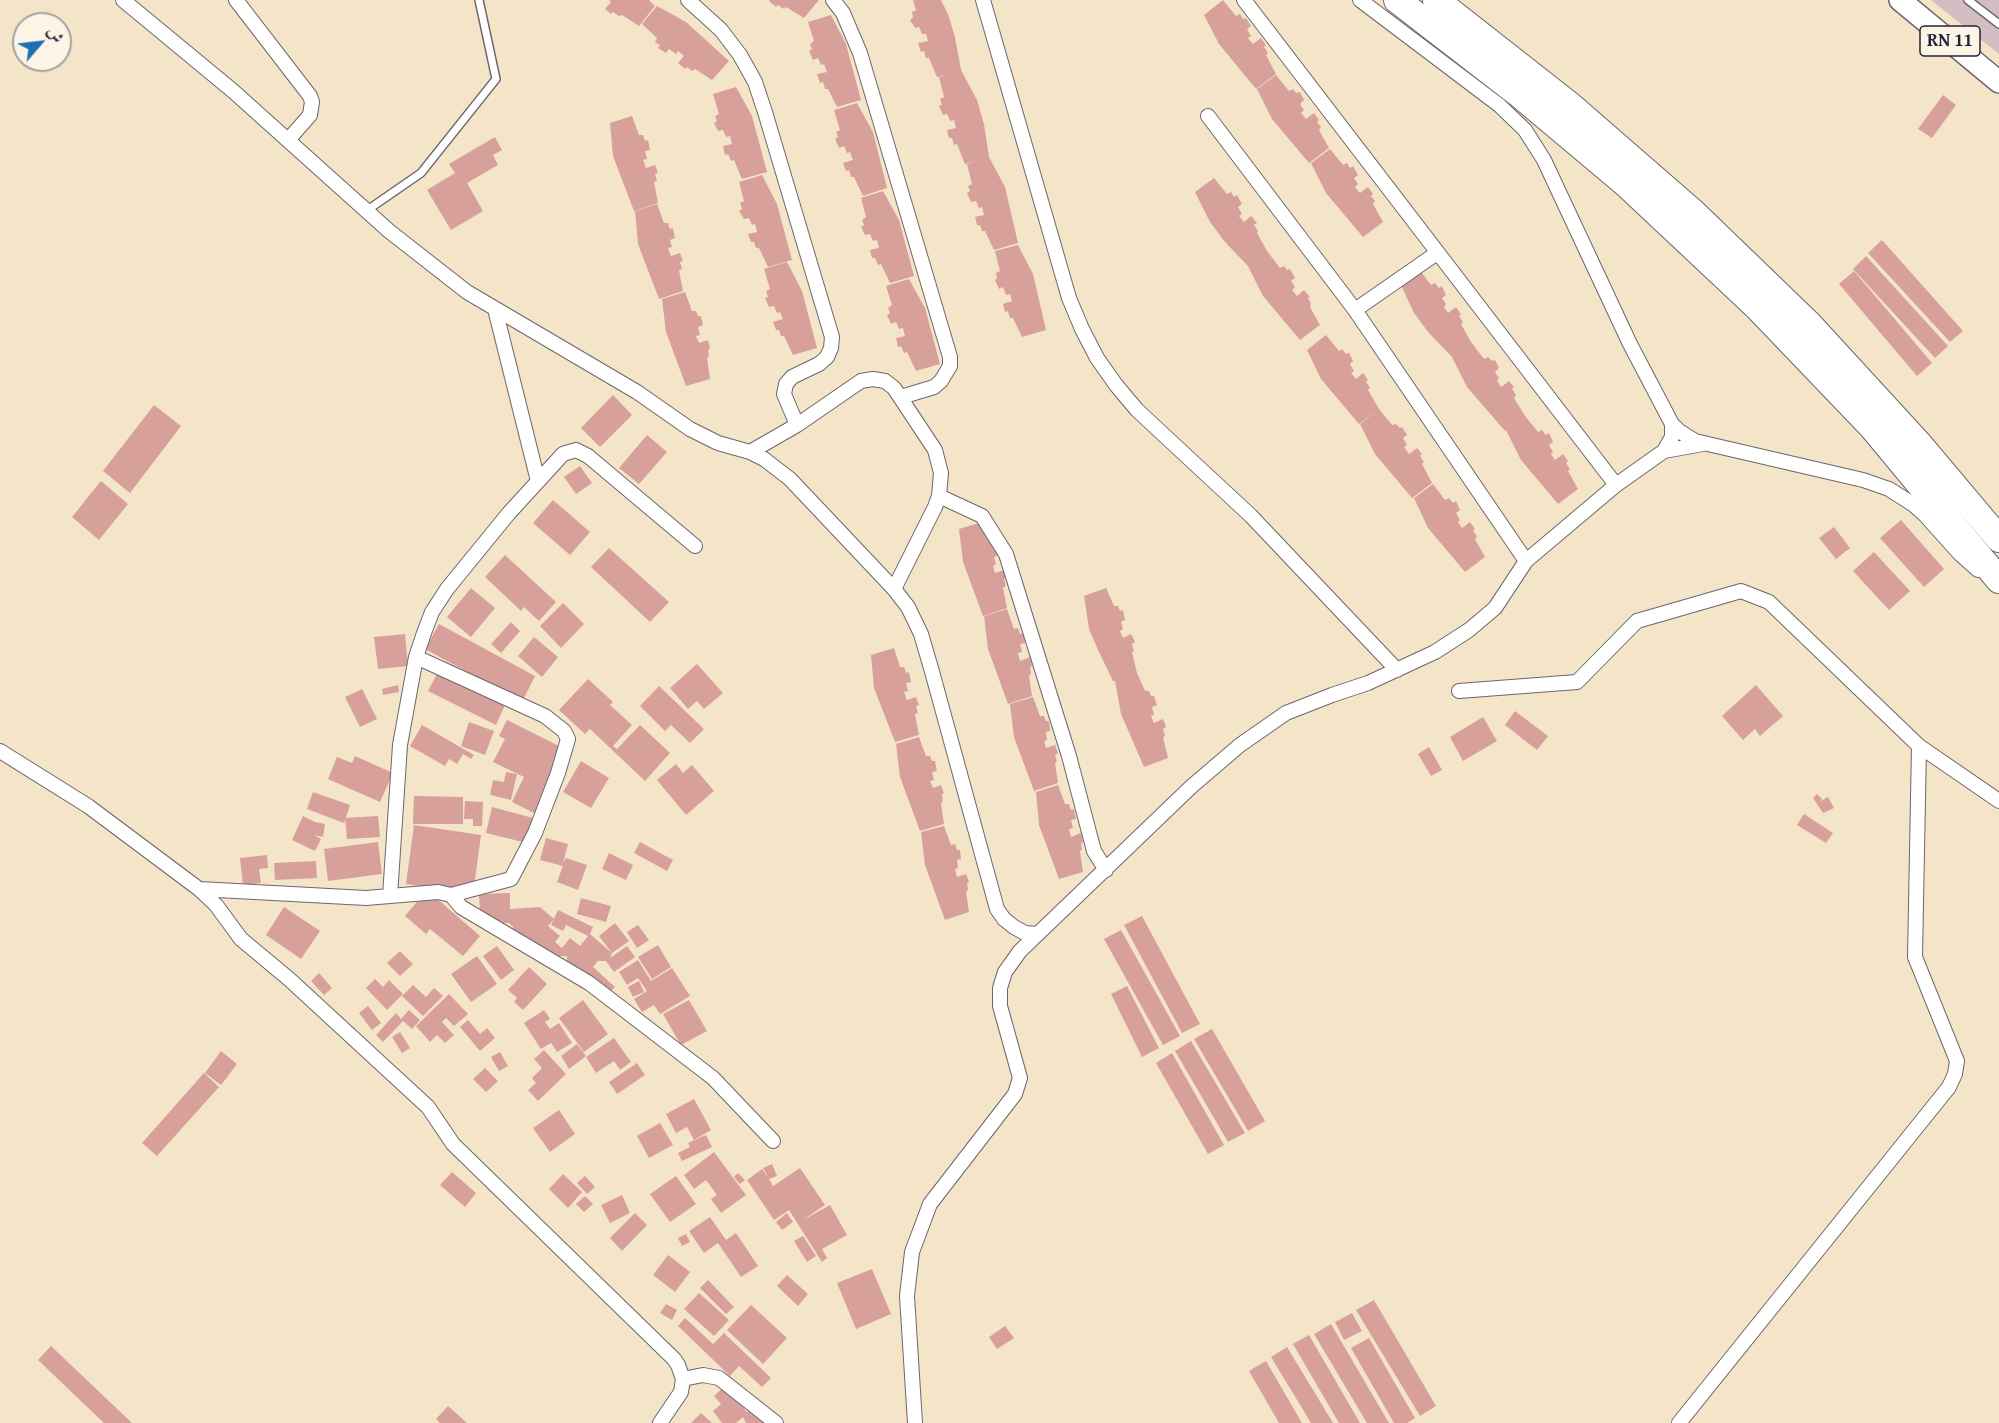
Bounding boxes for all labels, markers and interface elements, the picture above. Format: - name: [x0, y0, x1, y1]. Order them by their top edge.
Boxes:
- north arrow: [12, 12, 72, 72]
- text: ش: [42, 22, 70, 47]
- road number: RN 11: [1920, 26, 1980, 56]

